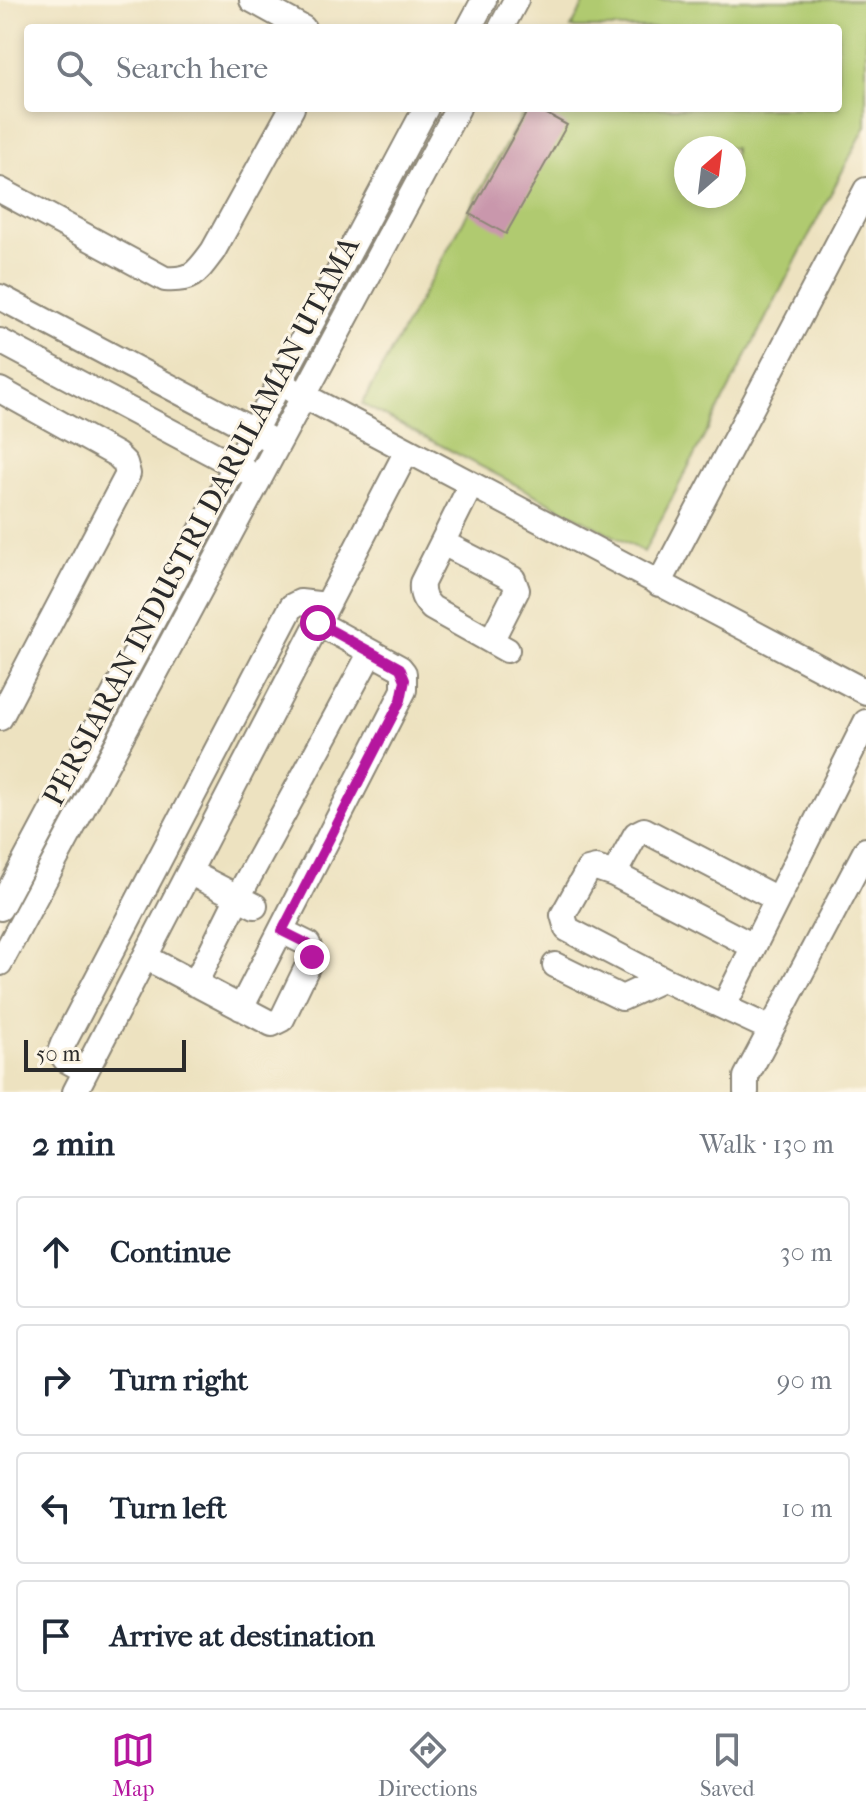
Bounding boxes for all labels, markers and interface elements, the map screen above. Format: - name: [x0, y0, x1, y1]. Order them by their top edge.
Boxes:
- search box: [24, 24, 842, 112]
- icon: search: [52, 46, 96, 90]
- text: Search here: [116, 51, 268, 86]
- north arrow: [674, 136, 746, 208]
- street label: PERSIARAN INDUSTRI DARULAMAN UTAMA: [36, 230, 367, 812]
- route start: [300, 605, 336, 641]
- route end: [294, 939, 330, 975]
- scale bar: [24, 1036, 186, 1072]
- text: 50 m: [36, 1041, 81, 1067]
- text: 2 min: [32, 1124, 115, 1164]
- text: Walk · 130 m: [700, 1129, 834, 1160]
- icon: ahead: [34, 1230, 78, 1274]
- text: Continue: [110, 1235, 231, 1270]
- text: 30 m: [780, 1237, 832, 1268]
- icon: right: [34, 1358, 78, 1402]
- text: Turn right: [110, 1363, 248, 1398]
- text: 90 m: [777, 1365, 832, 1396]
- icon: left: [34, 1486, 78, 1530]
- text: Turn left: [110, 1491, 227, 1526]
- text: 10 m: [781, 1493, 832, 1524]
- icon: arrive: [34, 1614, 78, 1658]
- text: Arrive at destination: [110, 1619, 375, 1654]
- tab: Map: [111, 1728, 155, 1802]
- tab: Directions: [378, 1728, 477, 1802]
- tab: Saved: [700, 1728, 755, 1802]

